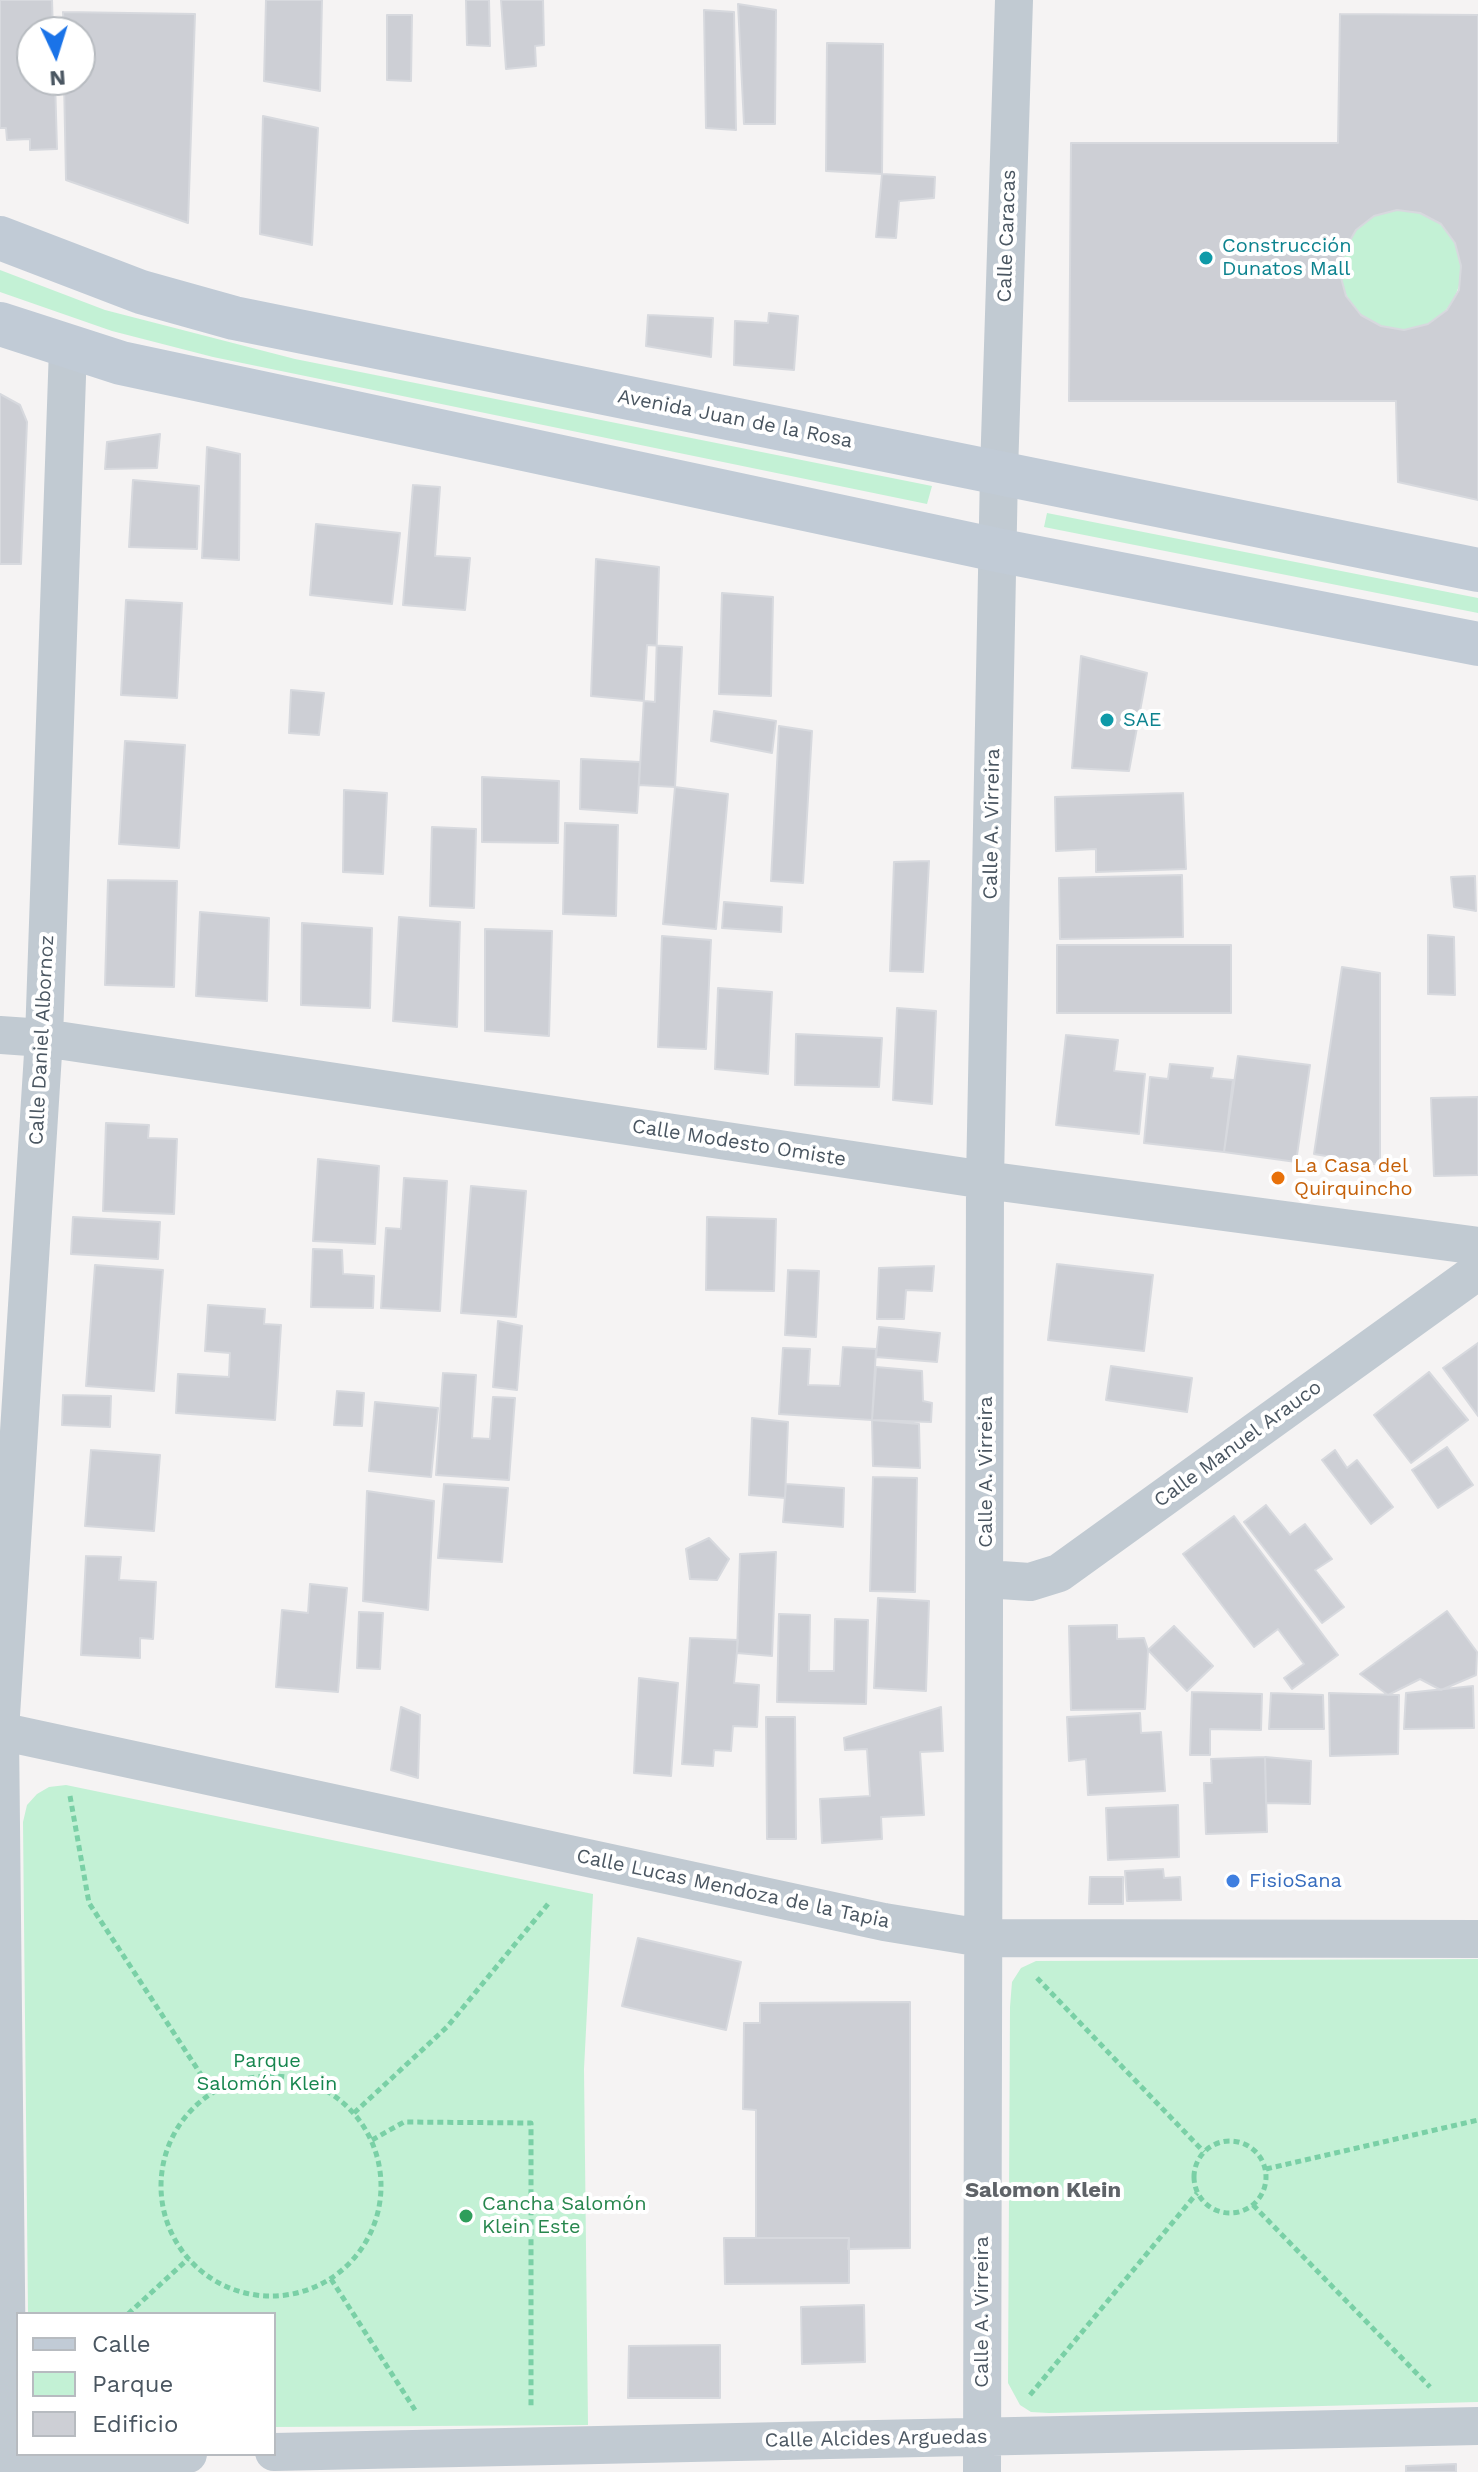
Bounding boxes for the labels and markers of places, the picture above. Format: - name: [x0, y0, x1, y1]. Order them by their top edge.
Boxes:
- place label: Construcción Dunatos Mall: [1222, 234, 1352, 281]
- marker: Construcción Dunatos Mall: [1197, 249, 1215, 267]
- place label: SAE: [1123, 708, 1162, 732]
- marker: SAE: [1098, 711, 1116, 729]
- place label: La Casa del Quirquincho: [1294, 1154, 1413, 1201]
- marker: La Casa del Quirquincho: [1269, 1169, 1287, 1187]
- place label: FisioSana: [1249, 1869, 1342, 1893]
- marker: FisioSana: [1224, 1872, 1242, 1890]
- place label: Cancha Salomón Klein Este: [482, 2192, 647, 2239]
- marker: Cancha Salomón Klein Este: [457, 2207, 475, 2225]

